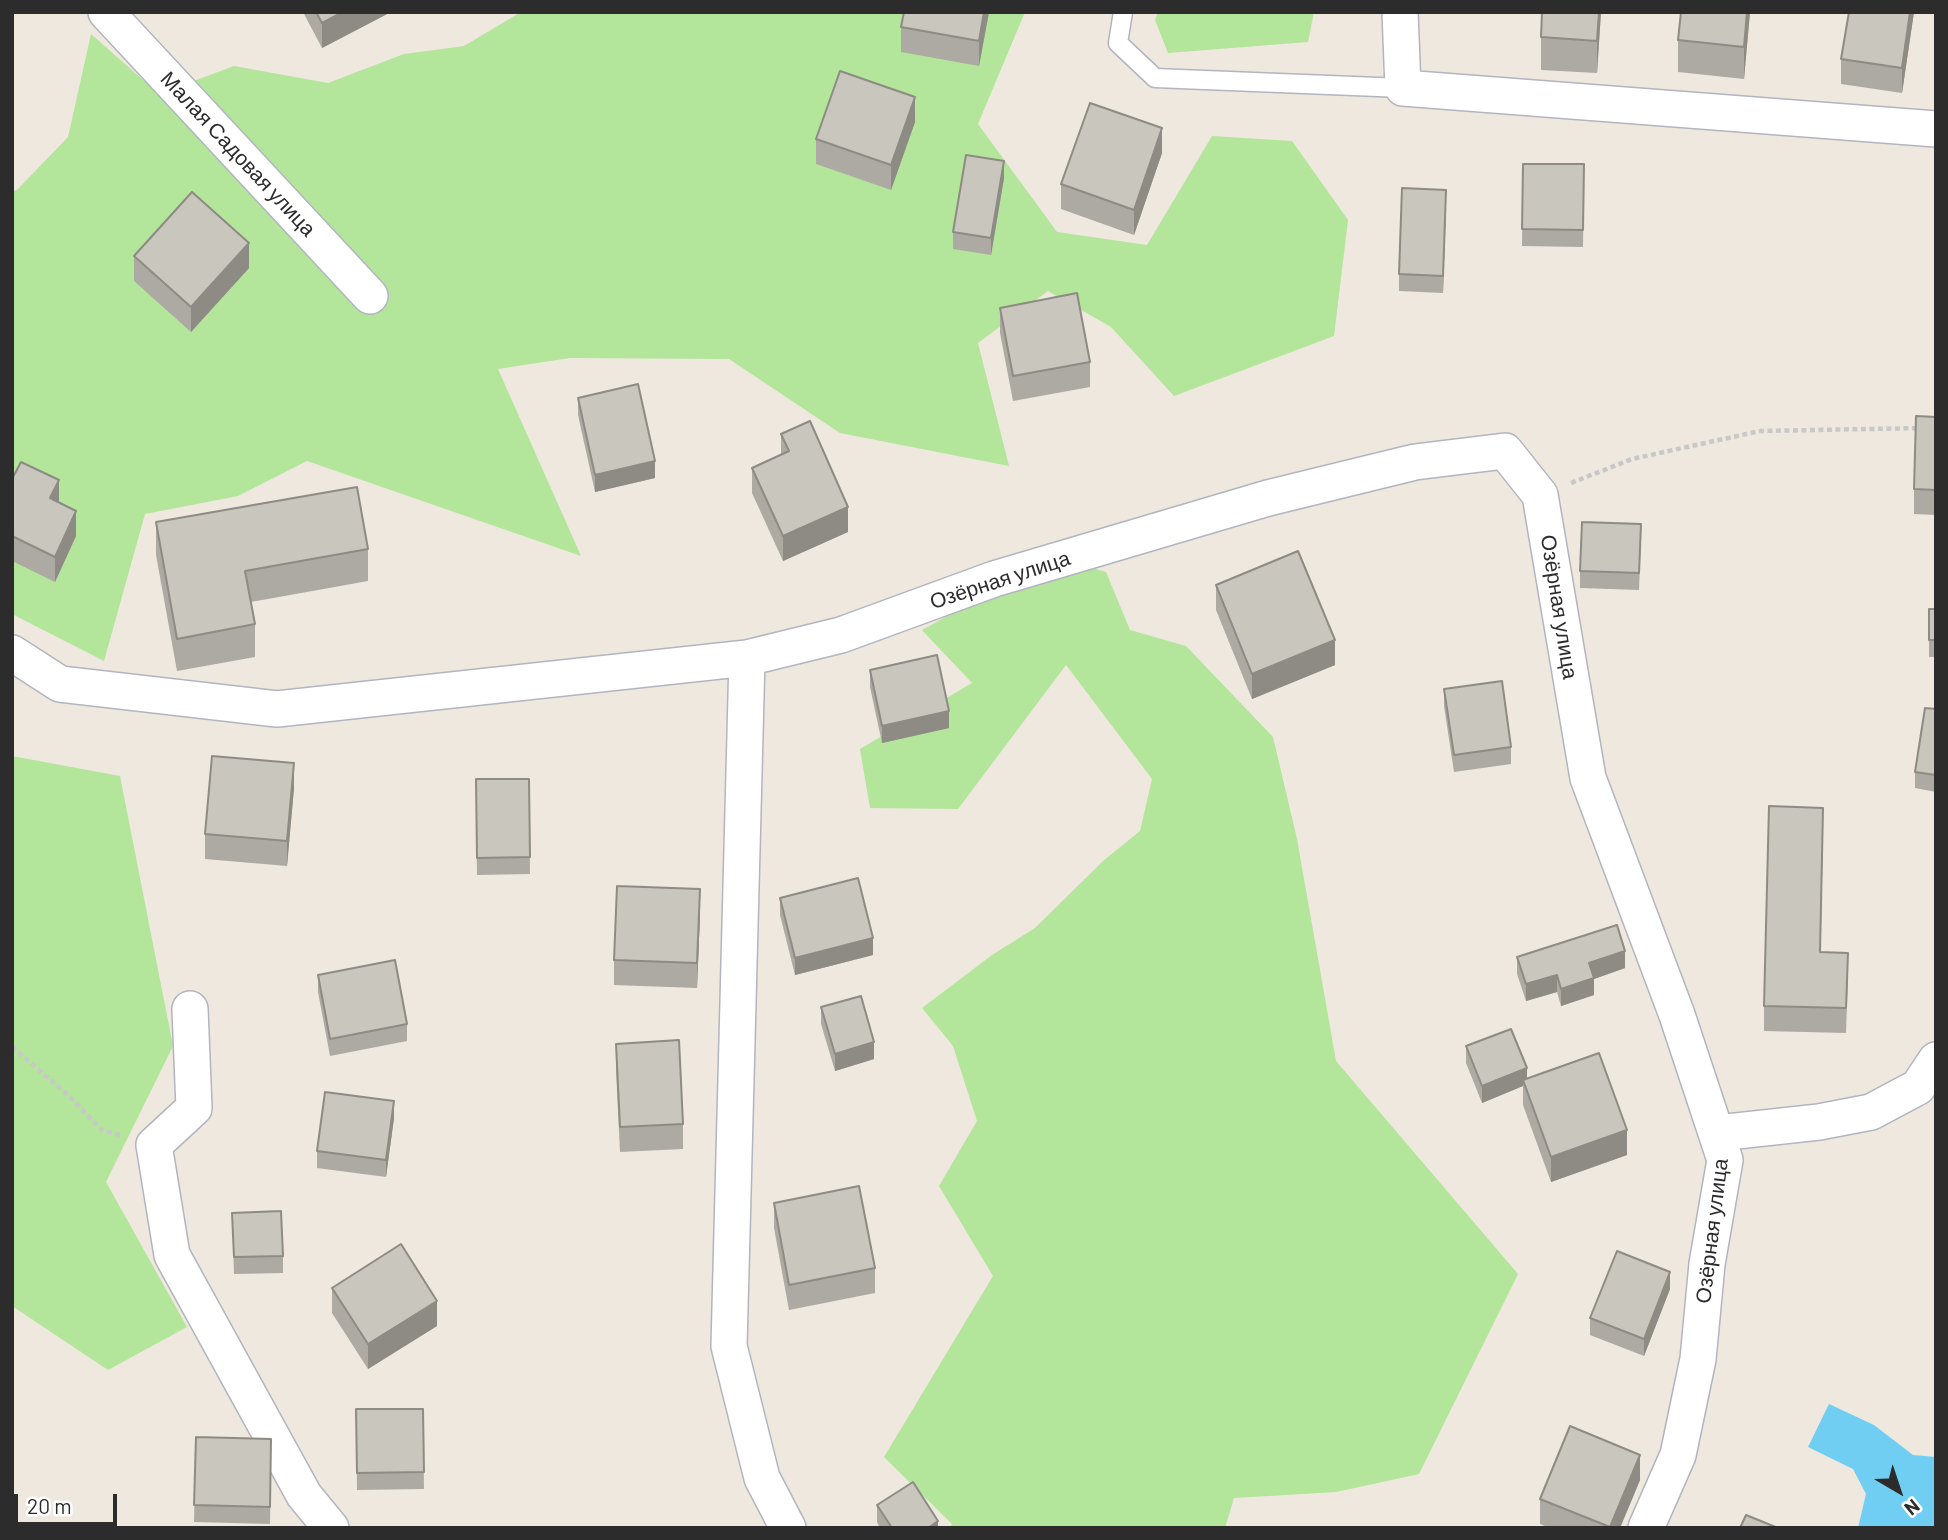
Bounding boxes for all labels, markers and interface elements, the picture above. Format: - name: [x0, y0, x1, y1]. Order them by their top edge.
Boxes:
- street label: Малая Садовая улица: [155, 66, 321, 242]
- street label: Озёрная улица: [1535, 533, 1583, 681]
- street label: Озёрная улица: [927, 545, 1073, 615]
- street label: Озёрная улица: [1691, 1157, 1733, 1305]
- north arrow: [1864, 1456, 1934, 1526]
- scale bar: [18, 1480, 121, 1524]
- text: 20 m: [27, 1493, 72, 1518]
- text: N: [1900, 1495, 1925, 1521]

